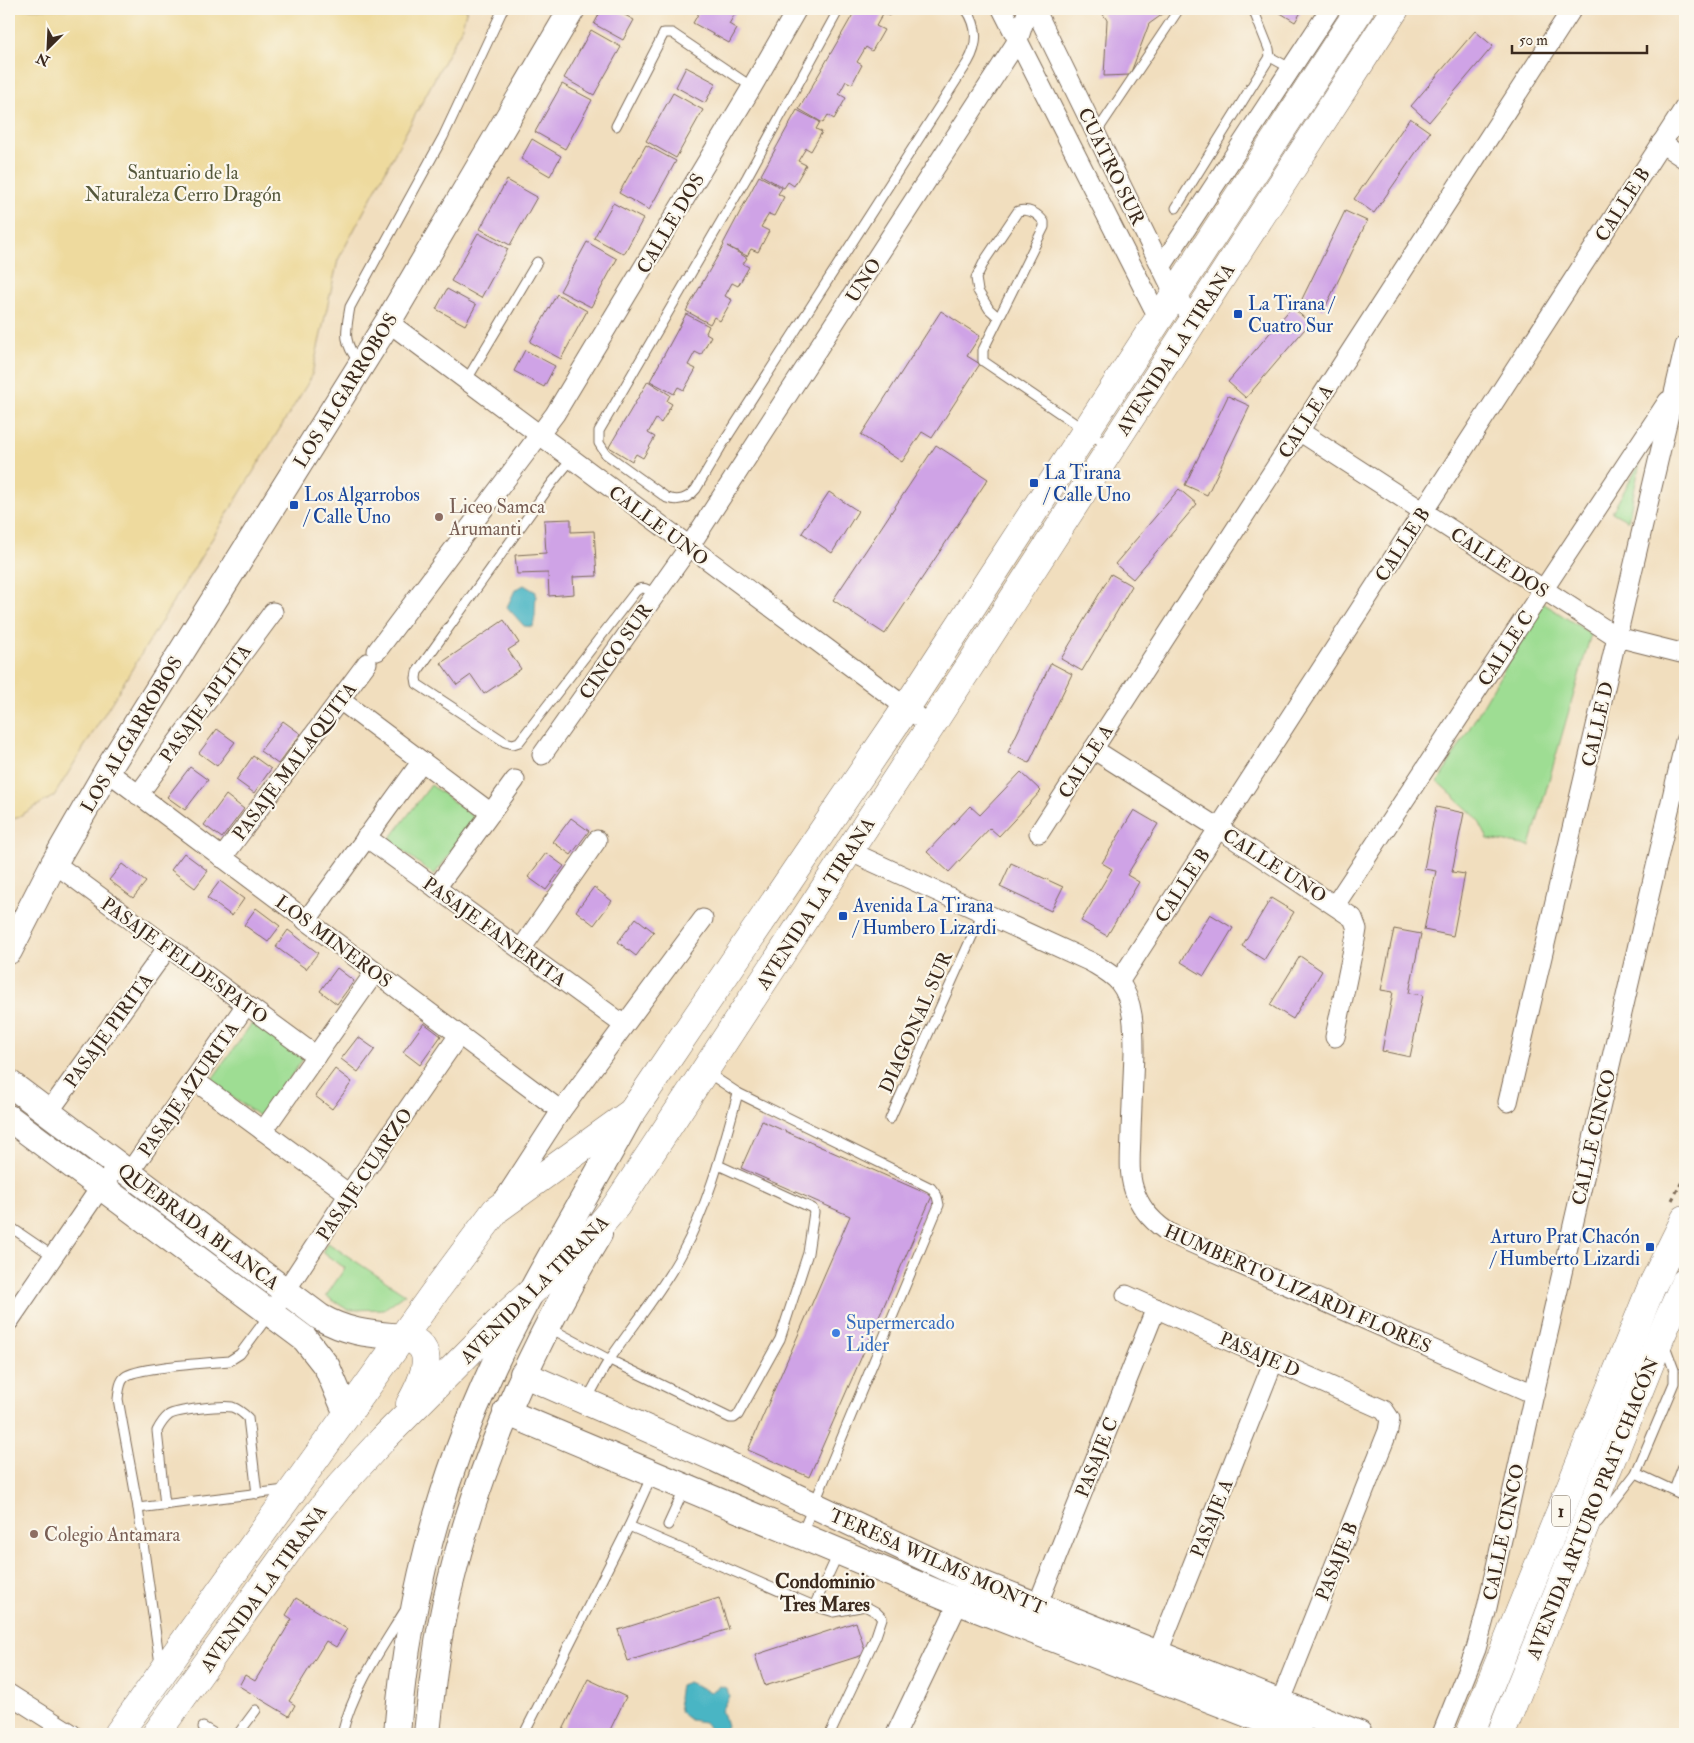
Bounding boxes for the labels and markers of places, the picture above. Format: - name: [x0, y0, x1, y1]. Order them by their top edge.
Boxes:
- place label: La Tirana / Cuatro Sur: [1248, 292, 1336, 338]
- marker: La Tirana / Cuatro Sur: [1232, 308, 1244, 320]
- place label: La Tirana / Calle Uno: [1042, 461, 1131, 507]
- marker: La Tirana / Calle Uno: [1028, 477, 1040, 489]
- place label: Los Algarrobos / Calle Uno: [302, 483, 420, 529]
- place label: Liceo Samca Arumanti: [448, 495, 545, 541]
- marker: Los Algarrobos / Calle Uno: [288, 499, 300, 511]
- marker: Liceo Samca Arumanti: [433, 511, 445, 523]
- place label: Avenida La Tirana / Humbero Lizardi: [851, 894, 996, 940]
- marker: Avenida La Tirana / Humbero Lizardi: [837, 910, 849, 922]
- place label: Arturo Prat Chacón / Humberto Lizardi: [1488, 1225, 1640, 1271]
- marker: Arturo Prat Chacón / Humberto Lizardi: [1644, 1241, 1656, 1253]
- place label: Supermercado Lider: [846, 1311, 955, 1357]
- marker: Supermercado Lider: [830, 1327, 842, 1339]
- place label: Colegio Antamara: [44, 1523, 181, 1547]
- marker: Colegio Antamara: [28, 1528, 40, 1540]

